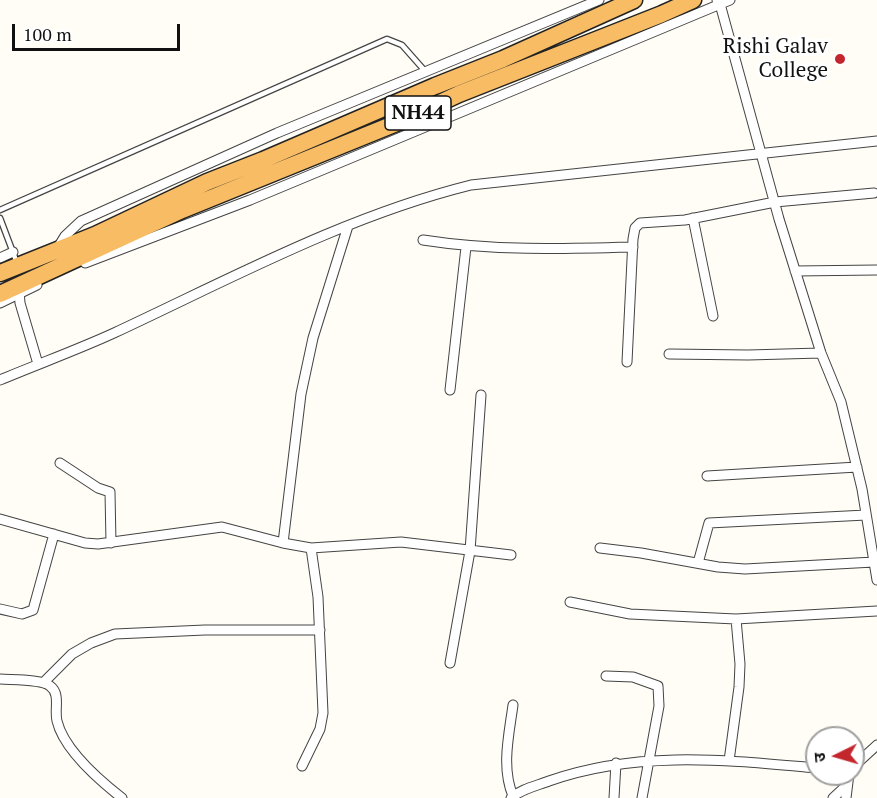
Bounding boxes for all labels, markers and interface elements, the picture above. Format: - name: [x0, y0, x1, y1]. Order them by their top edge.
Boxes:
- scale bar: [15, 12, 183, 50]
- text: 100 m: [23, 22, 72, 46]
- place label: Rishi Galav College: [723, 34, 828, 84]
- marker: Rishi Galav College: [833, 52, 847, 66]
- road number: NH44: [385, 96, 451, 130]
- north arrow: [805, 726, 865, 786]
- text: उ: [808, 752, 830, 763]

